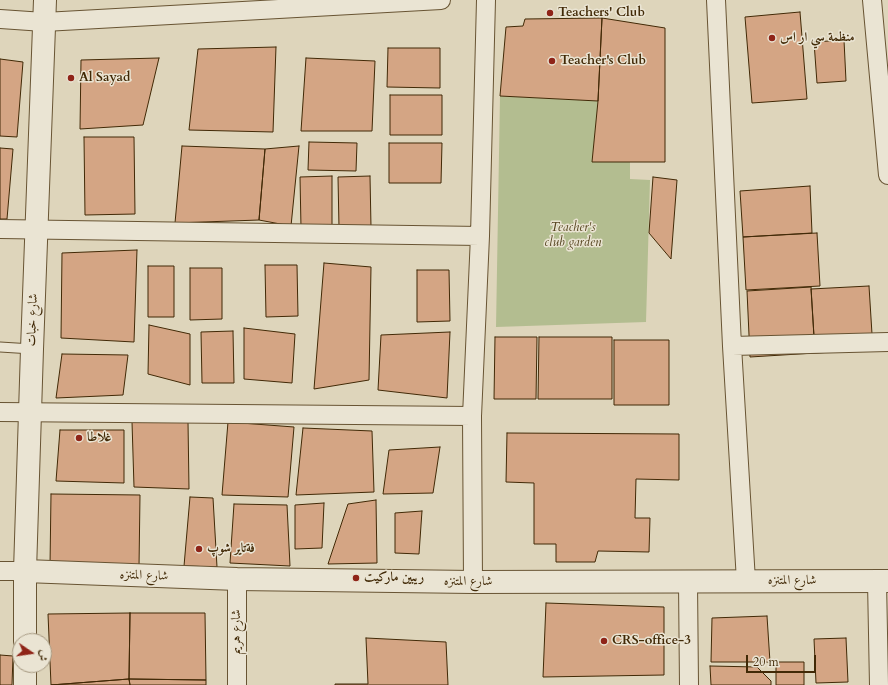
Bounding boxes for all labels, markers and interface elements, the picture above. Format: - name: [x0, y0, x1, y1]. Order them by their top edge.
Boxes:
- place label: Teachers' Club: [558, 5, 645, 21]
- marker: Teachers' Club: [545, 8, 555, 18]
- place label: منظمة سي ار اس: [780, 30, 854, 46]
- marker: منظمة سي ار اس: [767, 33, 777, 43]
- place label: Teacher's Club: [560, 53, 646, 69]
- marker: Teacher's Club: [547, 56, 557, 66]
- place label: Al Sayad: [79, 70, 130, 86]
- marker: Al Sayad: [66, 73, 76, 83]
- park label: Teacher's club garden: [545, 220, 601, 251]
- street label: شارع خبات: [24, 293, 42, 347]
- place label: غلاطا: [87, 430, 111, 446]
- marker: غلاطا: [74, 433, 84, 443]
- place label: فةتاير شوپ: [207, 541, 255, 557]
- marker: فةتاير شوپ: [194, 544, 204, 554]
- street label: شارع المتنزه: [119, 567, 169, 585]
- place label: ريبين ماركيت: [364, 570, 424, 586]
- marker: ريبين ماركيت: [351, 573, 361, 583]
- street label: شارع المتنزه: [768, 573, 816, 589]
- street label: شارع المتنزه: [444, 574, 492, 590]
- street label: شارع هريم: [229, 609, 245, 655]
- north arrow: [12, 633, 52, 673]
- place label: CRS-office-3: [612, 633, 691, 649]
- marker: CRS-office-3: [599, 636, 609, 646]
- scale bar: [748, 647, 818, 673]
- text: ش: [35, 649, 52, 663]
- text: 20 m: [753, 654, 779, 670]

